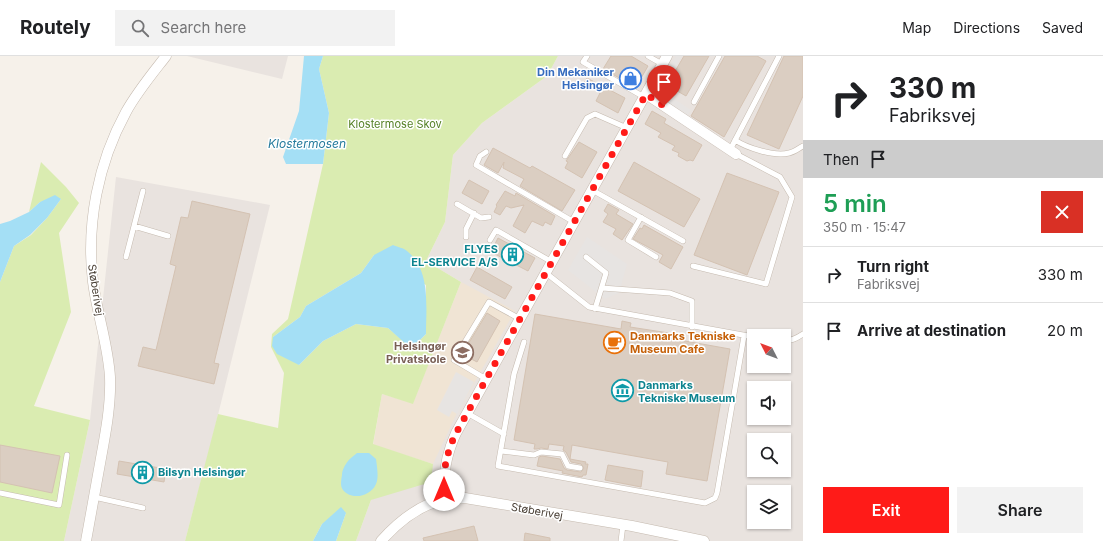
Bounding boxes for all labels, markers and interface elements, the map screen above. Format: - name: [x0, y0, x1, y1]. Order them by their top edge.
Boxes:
- search box: [115, 10, 395, 46]
- text: Routely: [20, 16, 91, 39]
- icon: search: [129, 17, 151, 39]
- text: Search here: [161, 18, 246, 37]
- text: Map: [902, 19, 931, 36]
- text: Directions: [953, 19, 1020, 36]
- text: Saved: [1042, 19, 1083, 36]
- place label: Din Mekaniker Helsingør: [537, 65, 615, 92]
- shop icon: Din Mekaniker Helsingør: [617, 65, 643, 91]
- pin: [647, 65, 681, 106]
- icon: arrive: [653, 71, 675, 93]
- text: 330 m: [889, 71, 976, 105]
- icon: right: [823, 72, 875, 124]
- text: Fabriksvej: [889, 105, 976, 126]
- park label: Klostermose Skov: [348, 117, 442, 131]
- water label: Klostermosen: [268, 136, 346, 151]
- icon: arrive: [867, 148, 889, 170]
- text: Then: [823, 150, 859, 169]
- text: 5 min: [823, 189, 887, 218]
- button: close: [1041, 191, 1083, 233]
- text: 350 m · 15:47: [823, 219, 906, 235]
- place label: FLYES EL-SERVICE A/S: [411, 242, 498, 269]
- building icon: FLYES EL-SERVICE A/S: [500, 242, 526, 268]
- text: Turn right: [857, 257, 929, 276]
- street label: Støberivej: [85, 263, 107, 317]
- icon: right: [823, 264, 845, 286]
- text: 330 m: [1038, 265, 1083, 284]
- text: Fabriksvej: [857, 276, 920, 292]
- icon: arrive: [823, 320, 845, 342]
- text: Arrive at destination: [857, 321, 1006, 340]
- text: 20 m: [1047, 321, 1083, 340]
- cafe icon: Danmarks Tekniske Museum Cafe: [601, 329, 627, 355]
- place label: Danmarks Tekniske Museum Cafe: [630, 329, 736, 356]
- north arrow: [747, 329, 791, 373]
- map controls: [747, 329, 791, 529]
- place label: Helsingør Privatskole: [386, 339, 447, 366]
- school or university icon: Helsingør Privatskole: [449, 339, 475, 365]
- museum icon: Danmarks Tekniske Museum: [609, 378, 635, 404]
- place label: Danmarks Tekniske Museum: [638, 378, 735, 405]
- button: sound: [747, 381, 791, 425]
- button: search: [747, 433, 791, 477]
- building icon: Bilsyn Helsingør: [129, 459, 155, 485]
- place label: Bilsyn Helsingør: [158, 465, 246, 479]
- position arrow: [423, 469, 465, 511]
- button: layers: [747, 485, 791, 529]
- button: Exit: [823, 487, 949, 533]
- button: Share: [957, 487, 1083, 533]
- street label: Støberivej: [510, 500, 564, 522]

